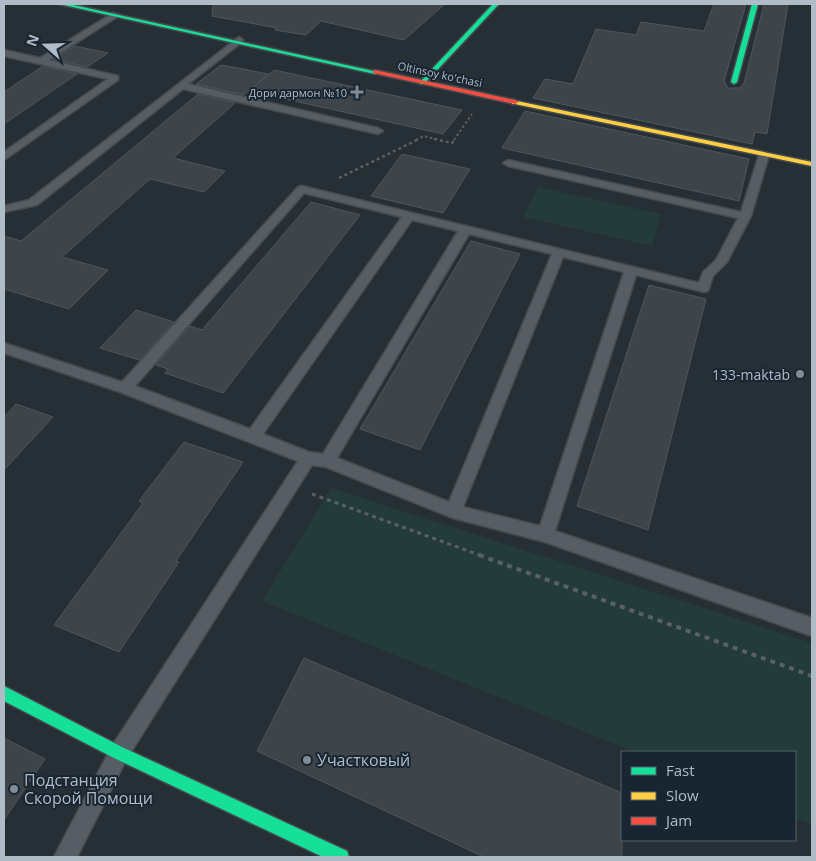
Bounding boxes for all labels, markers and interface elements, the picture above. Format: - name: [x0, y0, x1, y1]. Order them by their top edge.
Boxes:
- north arrow: [20, 20, 70, 70]
- text: N: [21, 32, 43, 49]
- street label: Oltinsoy ko'chasi: [396, 58, 484, 90]
- place label: Дори дармон №10: [249, 85, 347, 100]
- marker: Дори дармон №10: [351, 86, 363, 98]
- place label: 133-maktab: [712, 365, 790, 384]
- marker: 133-maktab: [794, 368, 806, 380]
- place label: Участковый: [317, 749, 410, 771]
- legend: [621, 751, 796, 841]
- marker: Участковый: [301, 754, 313, 766]
- text: Fast: [666, 760, 695, 780]
- place label: Подстанция Скорой Помощи: [24, 769, 153, 809]
- marker: Подстанция Скорой Помощи: [8, 783, 20, 795]
- text: Slow: [666, 785, 699, 805]
- text: Jam: [664, 810, 692, 830]

